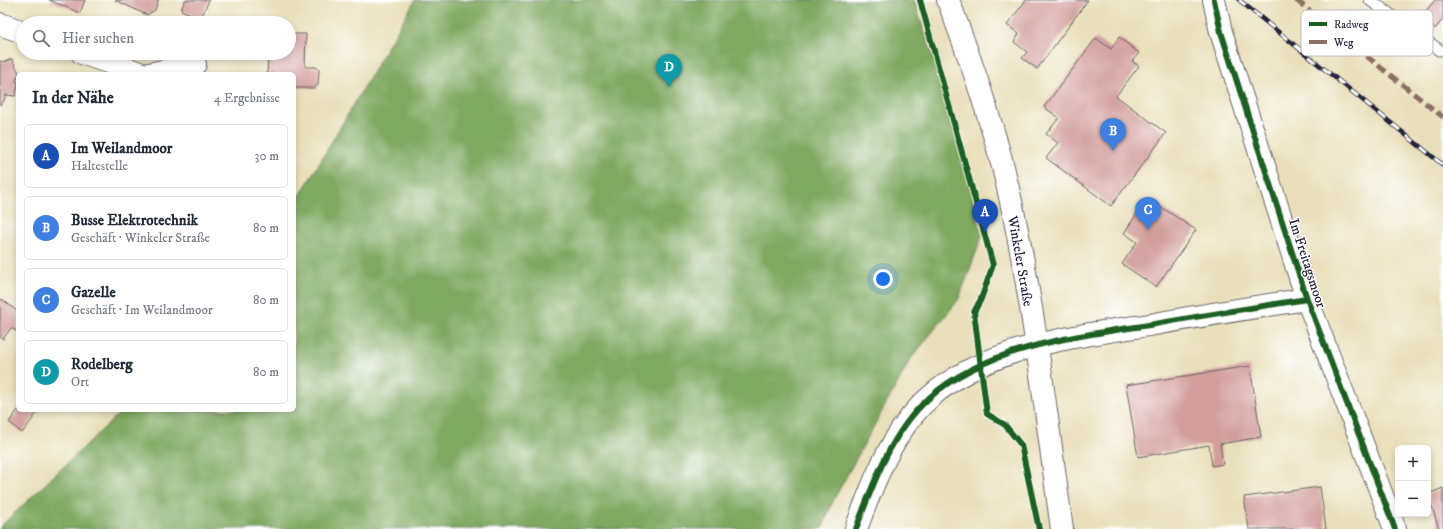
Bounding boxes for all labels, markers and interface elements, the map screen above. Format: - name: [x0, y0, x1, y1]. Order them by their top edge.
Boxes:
- legend: [1301, 10, 1433, 56]
- search box: [16, 16, 296, 60]
- text: Radweg: [1334, 18, 1369, 32]
- icon: search: [30, 27, 52, 49]
- text: Hier suchen: [62, 29, 134, 48]
- text: Weg: [1333, 36, 1354, 50]
- pin: D: [656, 54, 682, 87]
- text: In der Nähe: [32, 87, 114, 109]
- text: 4 Ergebnisse: [214, 90, 280, 106]
- pin: B: [1100, 118, 1126, 151]
- text: Im Weilandmoor: [71, 139, 172, 158]
- text: A: [42, 148, 50, 164]
- text: 30 m: [255, 148, 279, 164]
- text: Haltestelle: [71, 158, 128, 174]
- pin: C: [1135, 197, 1161, 230]
- pin: A: [972, 199, 998, 232]
- text: Busse Elektrotechnik: [71, 211, 198, 230]
- street label: Winkeler Straße: [1003, 213, 1037, 308]
- street label: Im Freitagsmoor: [1284, 216, 1330, 311]
- text: B: [42, 220, 50, 236]
- text: 80 m: [253, 220, 279, 236]
- text: Geschäft · Winkeler Straße: [71, 230, 210, 246]
- your location: [873, 269, 893, 289]
- text: Gazelle: [71, 283, 116, 302]
- text: C: [42, 292, 50, 308]
- text: 80 m: [253, 292, 279, 308]
- text: Geschäft · Im Weilandmoor: [71, 302, 213, 318]
- text: Rodelberg: [71, 355, 133, 374]
- text: D: [41, 364, 51, 380]
- text: 80 m: [253, 364, 279, 380]
- text: Ort: [71, 374, 89, 390]
- map controls: [1395, 445, 1431, 517]
- button: +: [1395, 445, 1431, 481]
- button: −: [1395, 481, 1431, 517]

